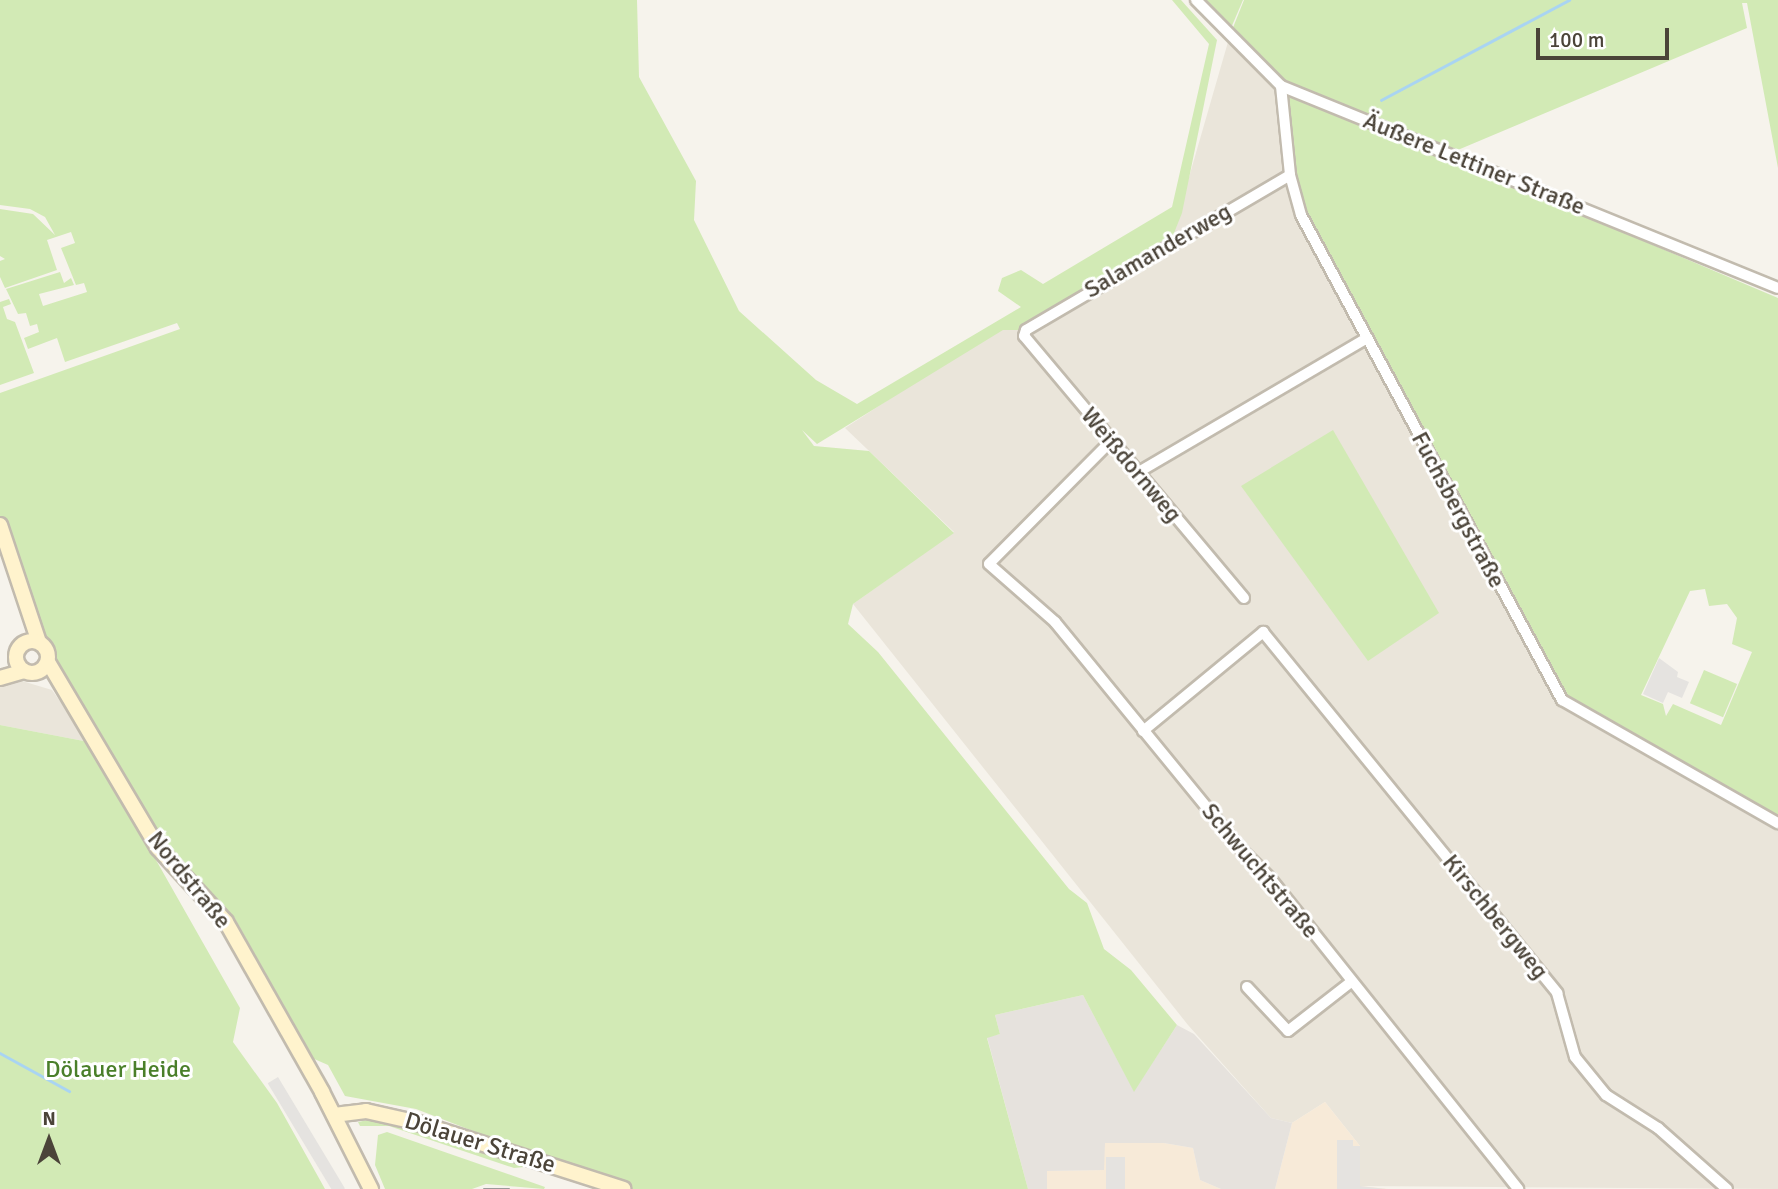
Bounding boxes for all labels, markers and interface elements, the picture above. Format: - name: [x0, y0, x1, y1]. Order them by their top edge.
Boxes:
- scale bar: [1540, 14, 1673, 58]
- text: 100 m: [1549, 27, 1604, 53]
- street label: Äußere Lettiner Straße: [1359, 106, 1589, 222]
- street label: Salamanderweg: [1079, 197, 1237, 305]
- street label: Weißdornweg: [1075, 402, 1187, 528]
- street label: Fuchsbergstraße: [1405, 427, 1511, 593]
- street label: Schwuchtstraße: [1195, 798, 1325, 944]
- street label: Nordstraße: [141, 826, 237, 934]
- street label: Kirschbergweg: [1436, 849, 1554, 985]
- park label: Dölauer Heide: [45, 1056, 191, 1084]
- north arrow: [14, 1105, 84, 1175]
- street label: Dölauer Straße: [401, 1106, 559, 1180]
- text: N: [42, 1107, 56, 1131]

